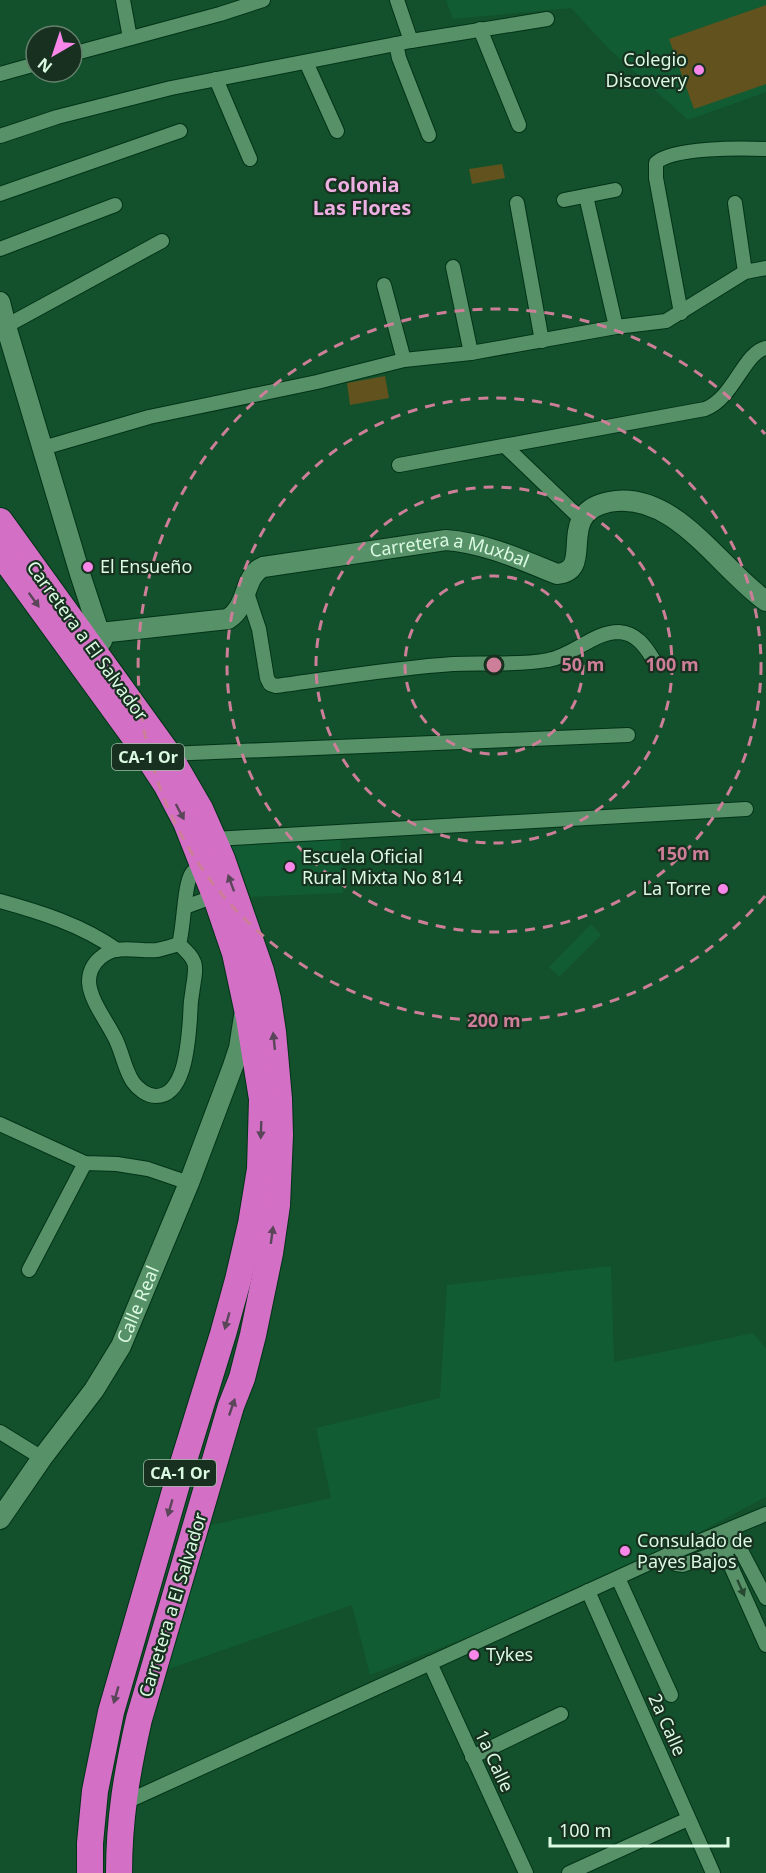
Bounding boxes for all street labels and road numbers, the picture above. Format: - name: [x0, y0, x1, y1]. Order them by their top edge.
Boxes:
- street label: Carretera a Muxbal: [368, 527, 533, 573]
- street label: Carretera a El Salvador: [22, 556, 154, 726]
- road number: CA-1 Or: [112, 744, 184, 770]
- street label: Calle Real: [110, 1262, 164, 1347]
- road number: CA-1 Or: [144, 1460, 216, 1486]
- street label: Carretera a El Salvador: [132, 1509, 212, 1700]
- street label: 2a Calle: [644, 1690, 692, 1760]
- street label: 1a Calle: [470, 1726, 520, 1796]

